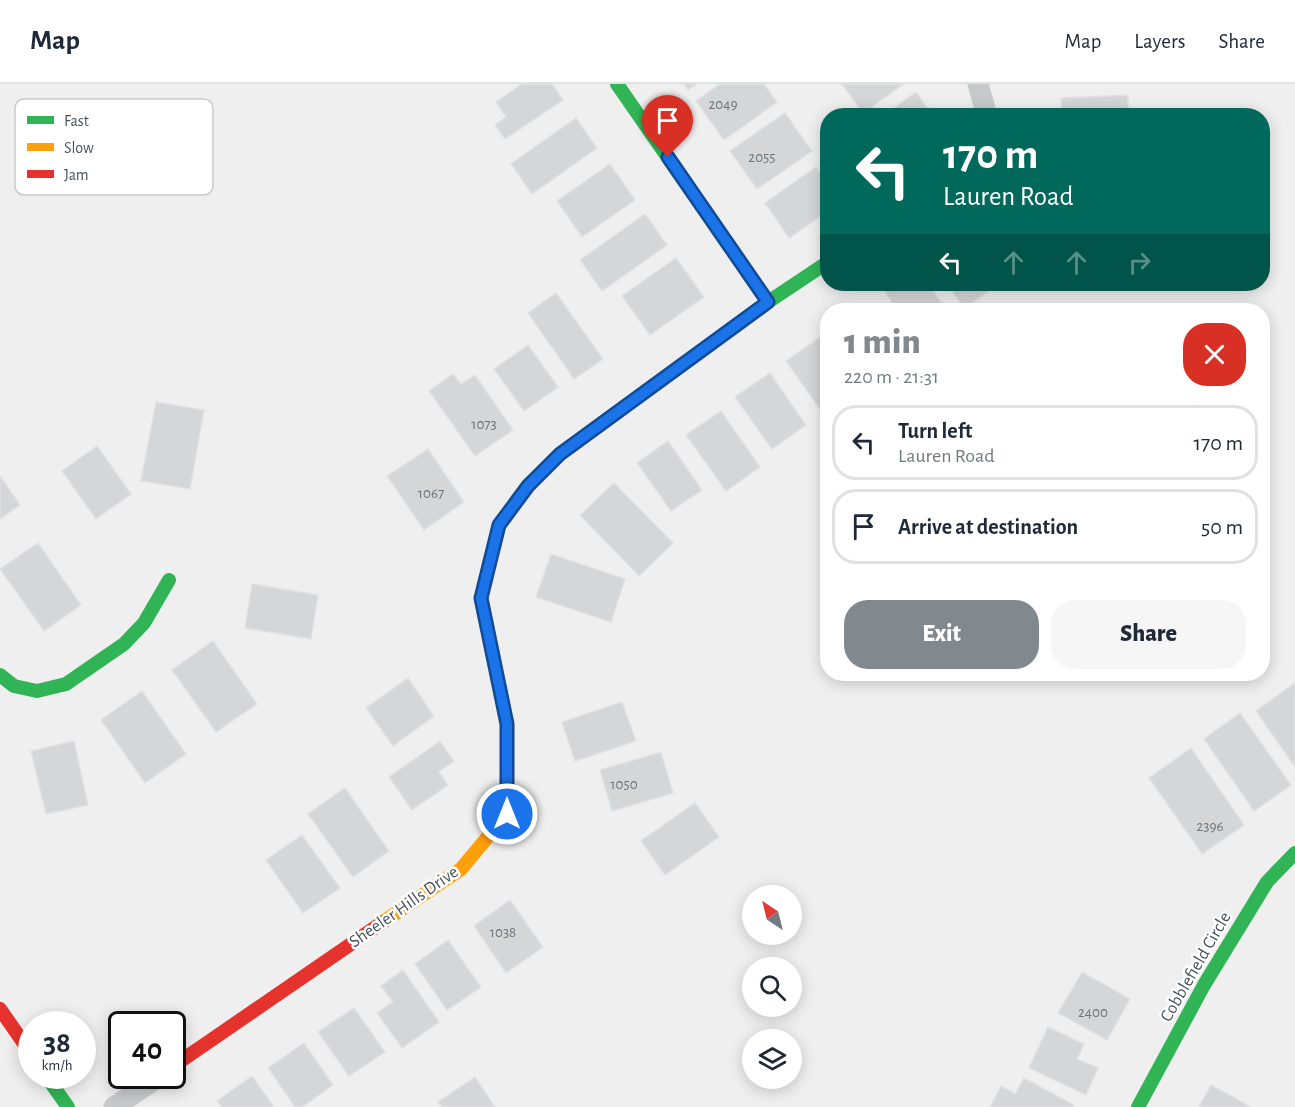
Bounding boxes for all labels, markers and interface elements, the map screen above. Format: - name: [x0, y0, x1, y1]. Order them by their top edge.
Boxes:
- text: Map: [30, 27, 80, 55]
- text: Map: [1065, 31, 1101, 52]
- text: Layers: [1134, 31, 1185, 52]
- text: Share: [1218, 31, 1265, 52]
- pin: [642, 95, 693, 157]
- house number: 2049: [708, 97, 738, 112]
- legend: [15, 99, 213, 195]
- icon: arrive: [651, 104, 684, 137]
- text: Fast: [64, 113, 89, 129]
- icon: left: [844, 132, 922, 210]
- text: 170 m: [943, 134, 1038, 176]
- text: Slow: [64, 140, 94, 156]
- house number: 2055: [748, 150, 776, 165]
- text: Jam: [64, 167, 89, 183]
- text: Lauren Road: [943, 183, 1073, 210]
- icon: left: [934, 246, 967, 279]
- icon: ahead: [997, 246, 1030, 279]
- icon: ahead: [1060, 246, 1093, 279]
- icon: right: [1123, 246, 1156, 279]
- button: close: [1183, 323, 1246, 386]
- text: 1 min: [844, 324, 921, 360]
- text: 220 m · 21:31: [844, 367, 939, 387]
- house number: 1073: [471, 417, 497, 432]
- text: Turn left: [898, 420, 972, 442]
- icon: left: [847, 426, 880, 459]
- text: 170 m: [1193, 432, 1243, 454]
- text: Lauren Road: [898, 446, 995, 466]
- house number: 1067: [418, 486, 444, 501]
- icon: arrive: [847, 510, 880, 543]
- text: Arrive at destination: [898, 516, 1078, 538]
- text: 50 m: [1201, 516, 1243, 538]
- button: Exit: [844, 600, 1039, 669]
- button: Share: [1051, 600, 1246, 669]
- house number: 1050: [610, 777, 638, 792]
- position arrow: [475, 782, 539, 846]
- house number: 2396: [1196, 819, 1224, 834]
- street label: Sheeler Hills Drive: [346, 863, 462, 951]
- north arrow: [742, 885, 802, 945]
- map controls: [742, 885, 802, 1089]
- street label: Cobblefield Circle: [1157, 909, 1235, 1025]
- house number: 1038: [490, 925, 516, 940]
- button: search: [742, 957, 802, 1017]
- house number: 2400: [1078, 1005, 1108, 1020]
- speed limit sign: 40: [108, 1011, 186, 1089]
- text: 38: [43, 1028, 71, 1058]
- button: layers: [742, 1029, 802, 1089]
- text: km/h: [42, 1058, 72, 1073]

